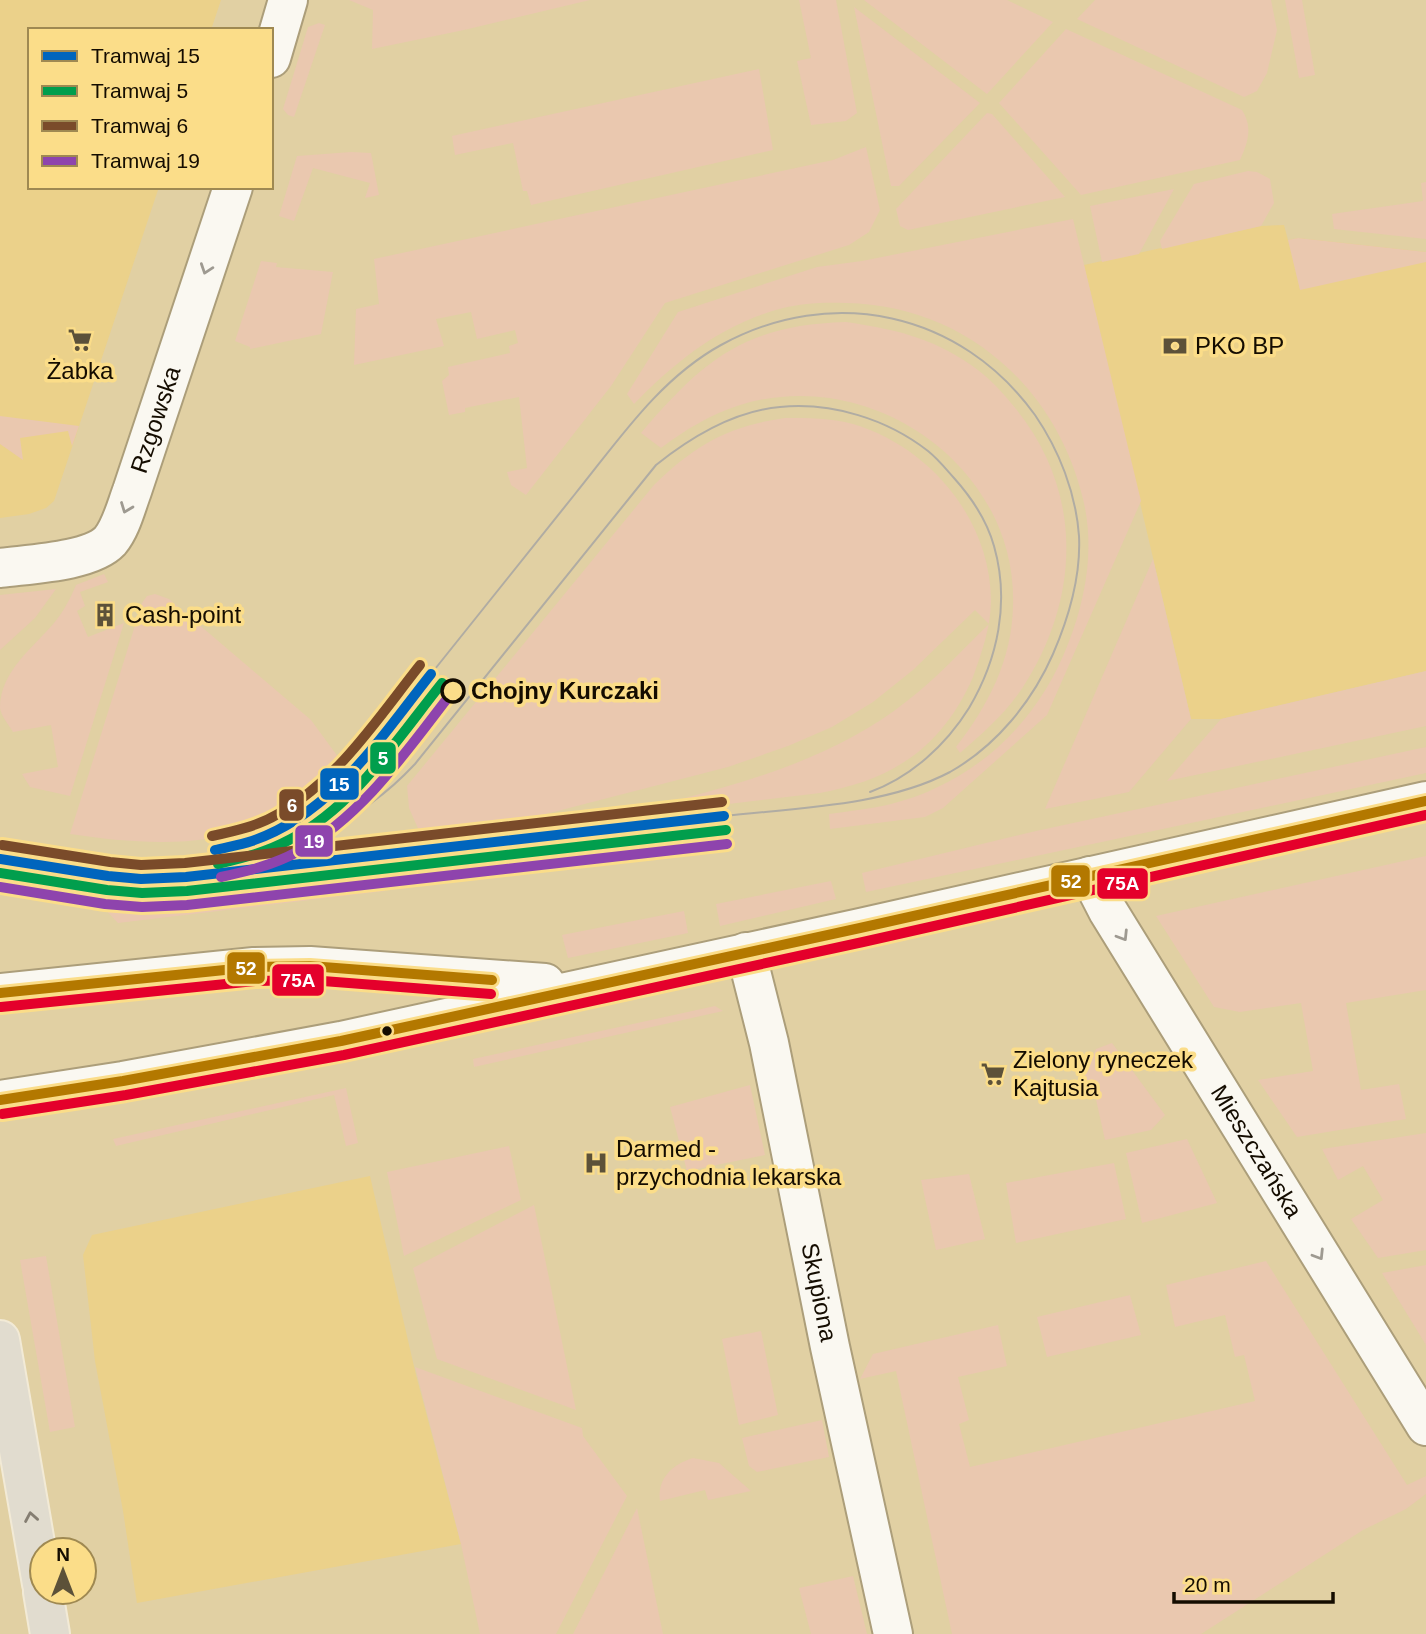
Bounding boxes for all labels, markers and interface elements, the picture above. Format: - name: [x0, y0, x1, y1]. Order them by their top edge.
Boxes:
- legend: [28, 28, 273, 189]
- text: Tramwaj 15: [91, 44, 200, 67]
- text: Tramwaj 5: [91, 79, 188, 102]
- text: Tramwaj 6: [91, 114, 188, 137]
- text: Tramwaj 19: [91, 149, 200, 172]
- one-way arrow: [200, 262, 214, 275]
- supermarket icon: Żabka: [66, 326, 94, 354]
- bank icon: PKO BP: [1161, 332, 1189, 360]
- place label: PKO BP: [1195, 332, 1284, 359]
- place label: Żabka: [47, 357, 114, 384]
- street label: Rzgowska: [125, 362, 186, 476]
- one-way arrow: [120, 501, 134, 513]
- building icon: Cash-point: [91, 601, 119, 629]
- place label: Cash-point: [125, 601, 241, 628]
- place label: Chojny Kurczaki: [471, 677, 659, 704]
- marker: Chojny Kurczaki: [441, 679, 465, 703]
- line badge: 5: [369, 741, 397, 775]
- text: 5: [378, 748, 389, 769]
- line badge: 15: [319, 767, 360, 801]
- text: 15: [328, 774, 350, 795]
- line badge: 6: [278, 788, 305, 822]
- text: 6: [287, 795, 297, 816]
- line badge: 19: [294, 824, 334, 858]
- text: 19: [303, 831, 325, 852]
- line badge: 52: [1050, 864, 1091, 898]
- line badge: 75A: [1096, 867, 1149, 900]
- text: 52: [1060, 871, 1082, 892]
- text: 75A: [1105, 873, 1140, 894]
- one-way arrow: [1115, 928, 1128, 941]
- line badge: 52: [226, 951, 266, 985]
- text: 52: [235, 958, 257, 979]
- line badge: 75A: [271, 963, 325, 997]
- text: 75A: [281, 970, 316, 991]
- unlabelled marker: [380, 1024, 394, 1038]
- place label: Zielony ryneczek Kajtusia: [1013, 1046, 1194, 1101]
- supermarket icon: Zielony ryneczek Kajtusia: [979, 1060, 1007, 1088]
- street label: Mieszczańska: [1206, 1080, 1308, 1223]
- place label: Darmed - przychodnia lekarska: [616, 1135, 842, 1190]
- hospital icon: Darmed - przychodnia lekarska: [582, 1149, 610, 1177]
- street label: Skupiona: [796, 1240, 843, 1344]
- one-way arrow: [1311, 1247, 1324, 1260]
- one-way arrow: [24, 1511, 39, 1523]
- north arrow: [28, 1536, 98, 1606]
- text: N: [56, 1544, 70, 1565]
- scale bar: [1174, 1560, 1333, 1604]
- text: 20 m: [1184, 1573, 1231, 1596]

